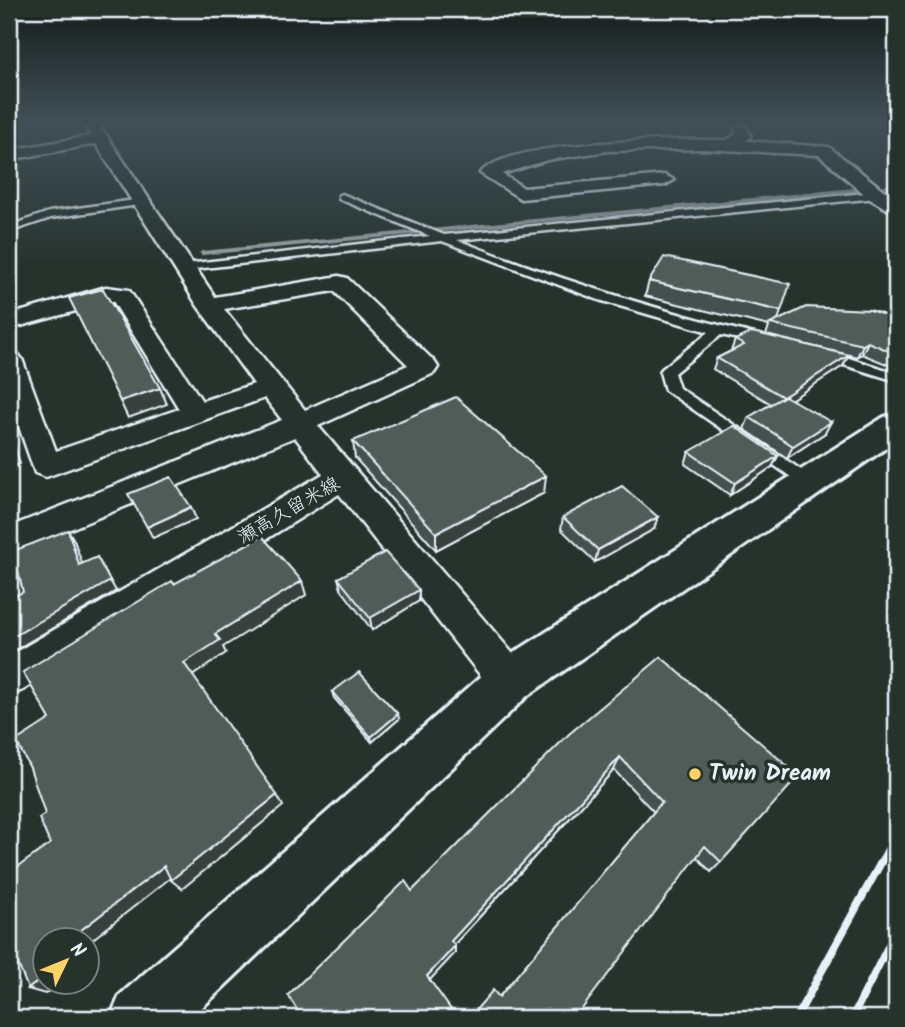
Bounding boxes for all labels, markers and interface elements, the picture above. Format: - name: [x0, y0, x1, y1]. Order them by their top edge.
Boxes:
- street label: 瀬高久留米線: [232, 470, 346, 552]
- place label: Twin Dream: [709, 756, 831, 792]
- marker: Twin Dream: [687, 766, 703, 782]
- north arrow: [32, 926, 102, 996]
- text: N: [62, 936, 92, 965]

